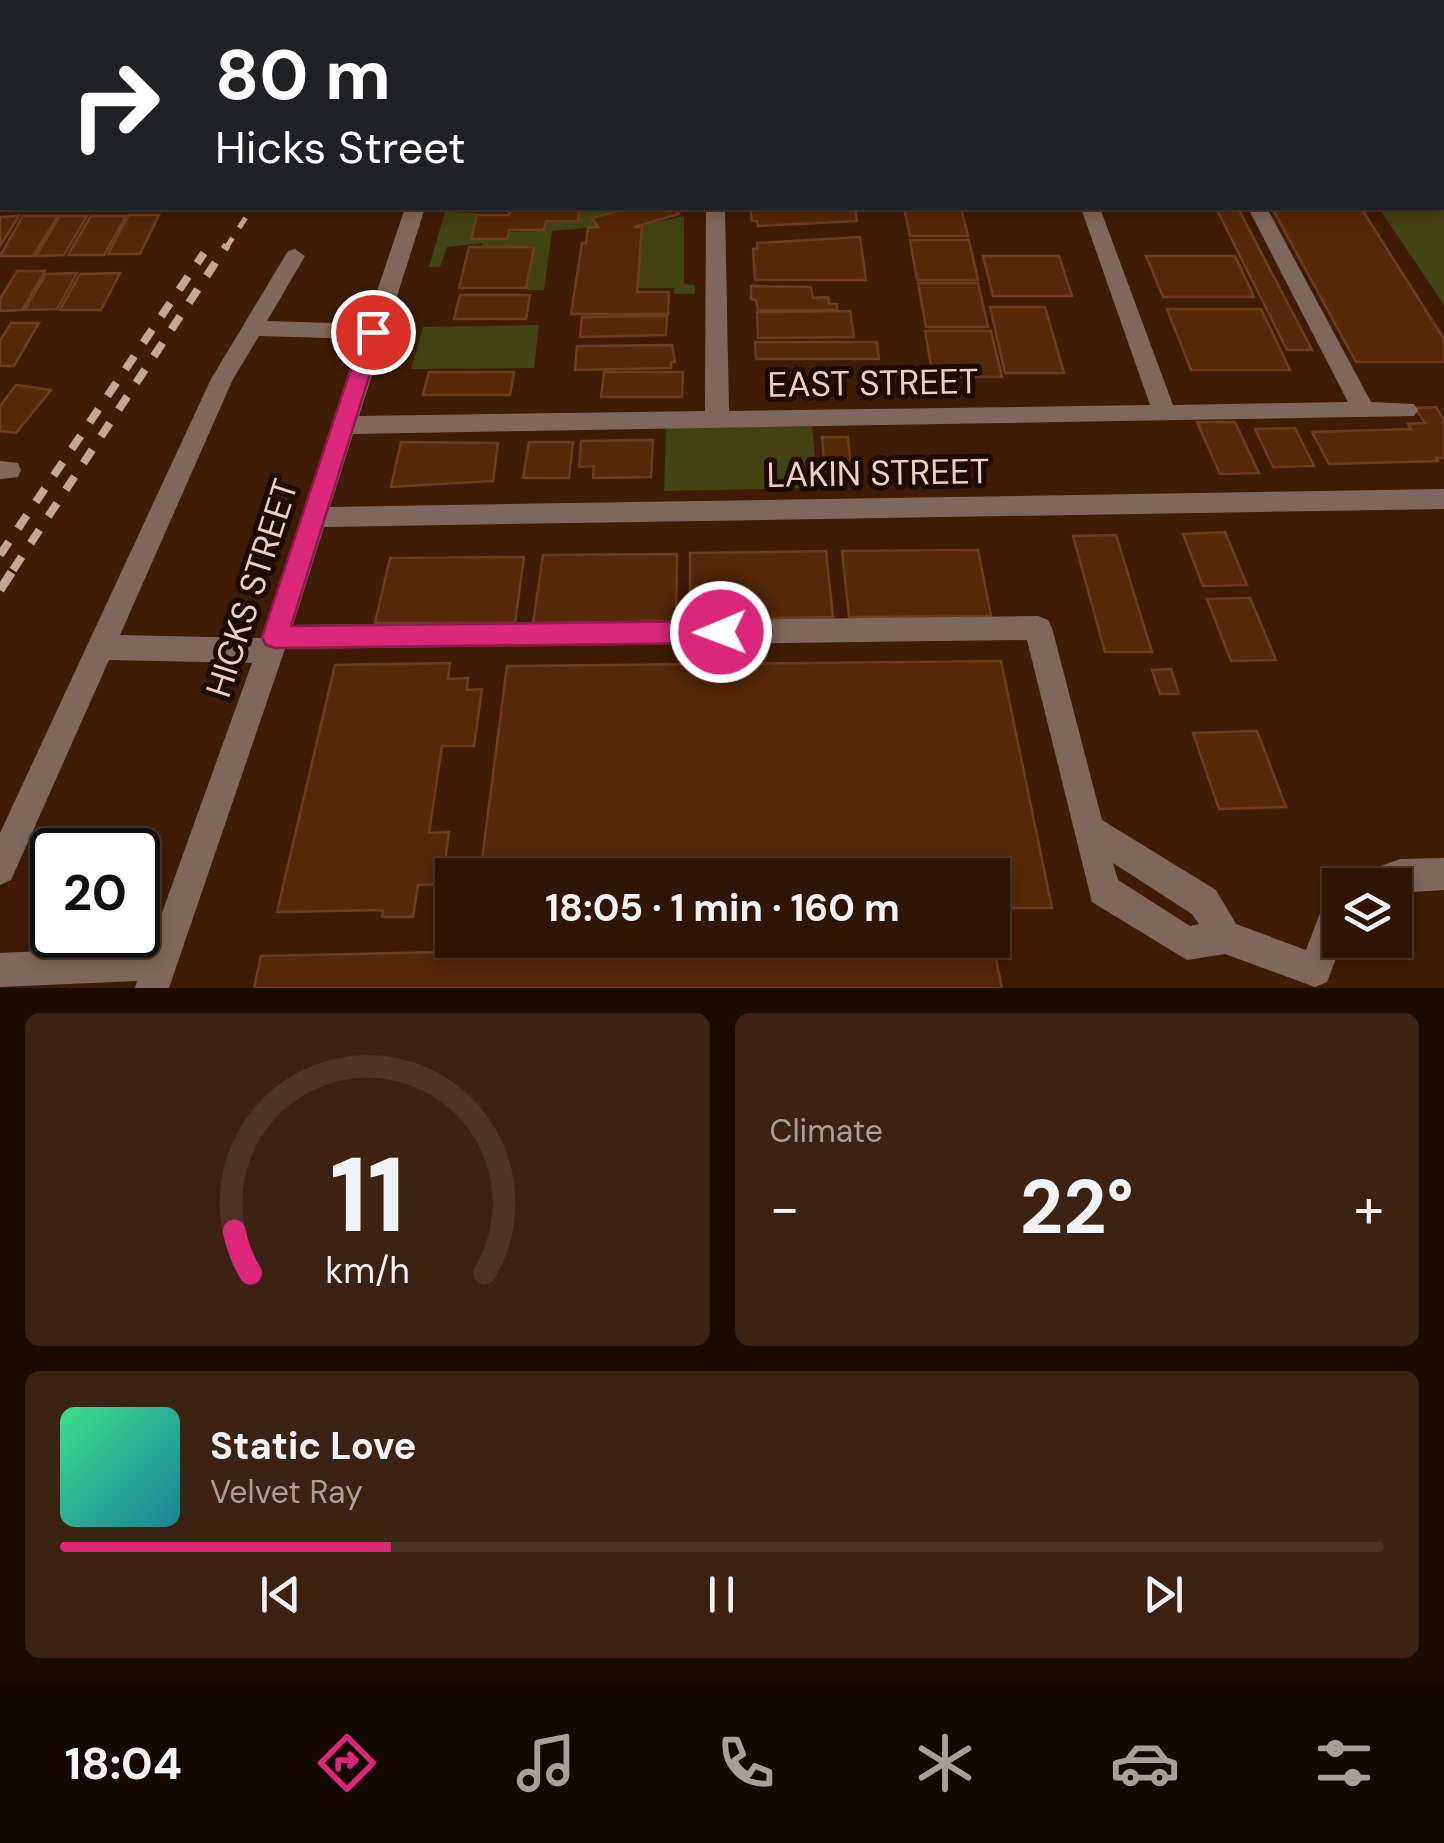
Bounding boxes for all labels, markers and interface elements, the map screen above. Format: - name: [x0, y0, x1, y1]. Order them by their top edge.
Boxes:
- text: 80 m: [215, 30, 391, 121]
- icon: right: [50, 40, 180, 170]
- text: Hicks Street: [215, 118, 466, 177]
- pin: [331, 290, 416, 375]
- icon: arrive: [346, 305, 401, 360]
- street label: EAST STREET: [767, 358, 979, 408]
- street label: LAKIN STREET: [766, 448, 990, 498]
- street label: HICKS STREET: [195, 473, 309, 703]
- position arrow: [669, 580, 773, 684]
- speed limit sign: 20: [30, 828, 160, 958]
- map controls: [1322, 868, 1412, 958]
- button: layers: [1322, 868, 1412, 958]
- text: 18:05 · 1 min · 160 m: [545, 883, 900, 933]
- text: Climate: [770, 1110, 883, 1152]
- text: 11: [329, 1128, 405, 1263]
- text: 22°: [1020, 1159, 1134, 1256]
- text: −: [770, 1172, 800, 1244]
- text: +: [1354, 1172, 1384, 1244]
- text: km/h: [325, 1248, 409, 1294]
- text: Static Love: [210, 1421, 416, 1471]
- text: Velvet Ray: [210, 1471, 363, 1513]
- icon: previous: [253, 1567, 308, 1622]
- icon: pause: [694, 1567, 749, 1622]
- icon: next: [1136, 1567, 1191, 1622]
- icon: directions: [312, 1728, 382, 1798]
- icon: music: [511, 1728, 581, 1798]
- icon: phone: [711, 1728, 781, 1798]
- icon: climate: [910, 1728, 980, 1798]
- icon: car: [1110, 1728, 1180, 1798]
- icon: filters: [1309, 1728, 1379, 1798]
- text: 18:04: [65, 1734, 182, 1793]

